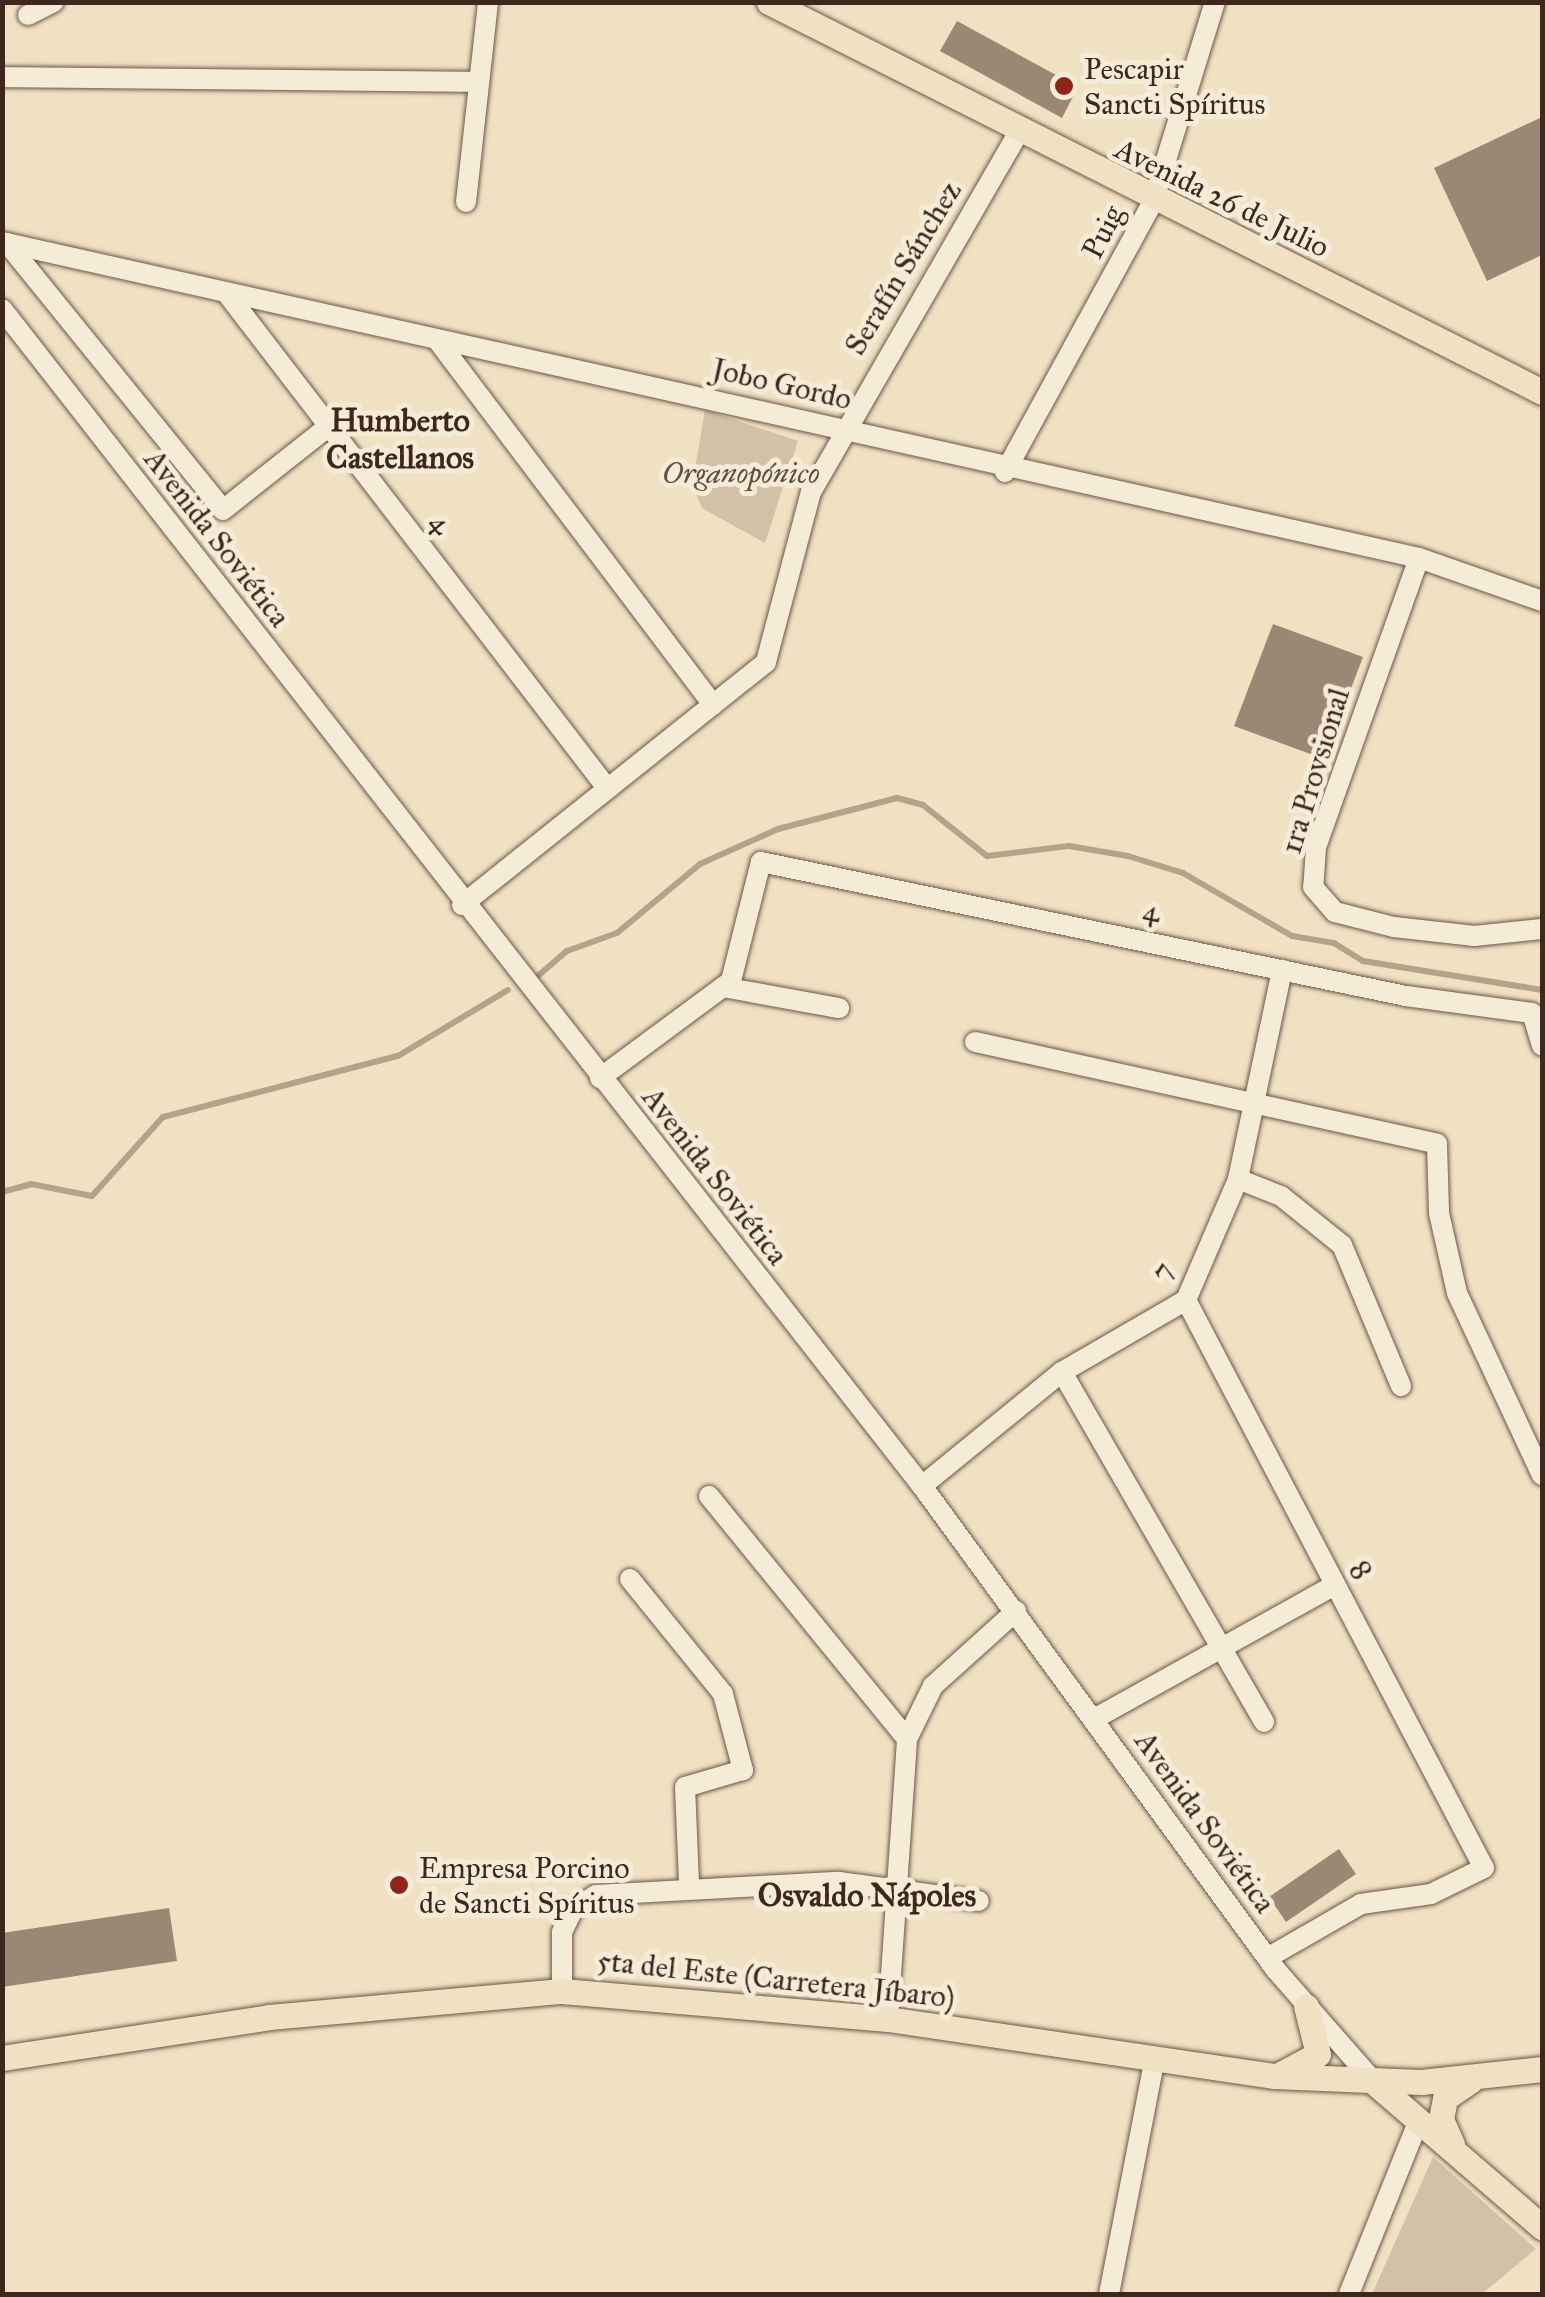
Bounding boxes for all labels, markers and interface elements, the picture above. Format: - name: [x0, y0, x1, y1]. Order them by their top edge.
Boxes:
- place label: Pescapir Sancti Spíritus: [1084, 51, 1266, 122]
- marker: Pescapir Sancti Spíritus: [1053, 75, 1075, 97]
- street label: Avenida 26 de Julio: [1109, 131, 1335, 265]
- street label: Serafín Sánchez: [837, 175, 969, 361]
- street label: Puig: [1074, 199, 1132, 265]
- street label: Jobo Gordo: [709, 350, 855, 418]
- district label: Humberto Castellanos: [326, 403, 474, 478]
- street label: Avenida Soviética: [136, 442, 298, 634]
- park label: Organopónico: [662, 455, 820, 491]
- street label: 4: [422, 505, 460, 541]
- street label: 1ra Provsional: [1273, 684, 1357, 858]
- street label: 4: [1140, 892, 1164, 930]
- street label: Avenida Soviética: [634, 1080, 796, 1272]
- street label: 7: [1143, 1254, 1181, 1288]
- street label: 8: [1341, 1554, 1381, 1586]
- street label: Avenida Soviética: [1127, 1724, 1283, 1920]
- place label: Empresa Porcino de Sancti Spíritus: [419, 1850, 635, 1920]
- marker: Empresa Porcino de Sancti Spíritus: [388, 1874, 410, 1896]
- district label: Osvaldo Nápoles: [758, 1877, 976, 1915]
- street label: 5ta del Este (Carretera Jíbaro): [595, 1942, 957, 2016]

